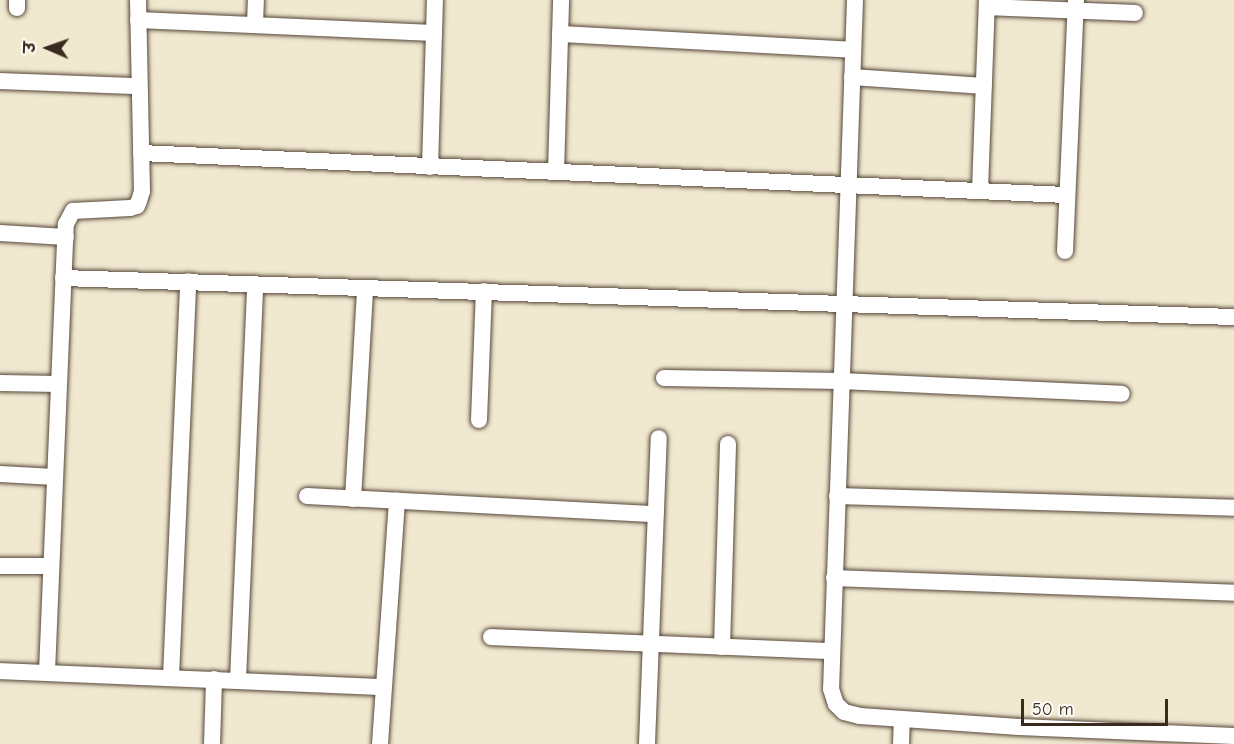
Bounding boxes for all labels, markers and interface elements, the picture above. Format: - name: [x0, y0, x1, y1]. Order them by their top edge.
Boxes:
- north arrow: [18, 18, 78, 78]
- text: उ: [21, 42, 39, 53]
- scale bar: [1024, 687, 1171, 725]
- text: 50 m: [1032, 699, 1074, 720]

